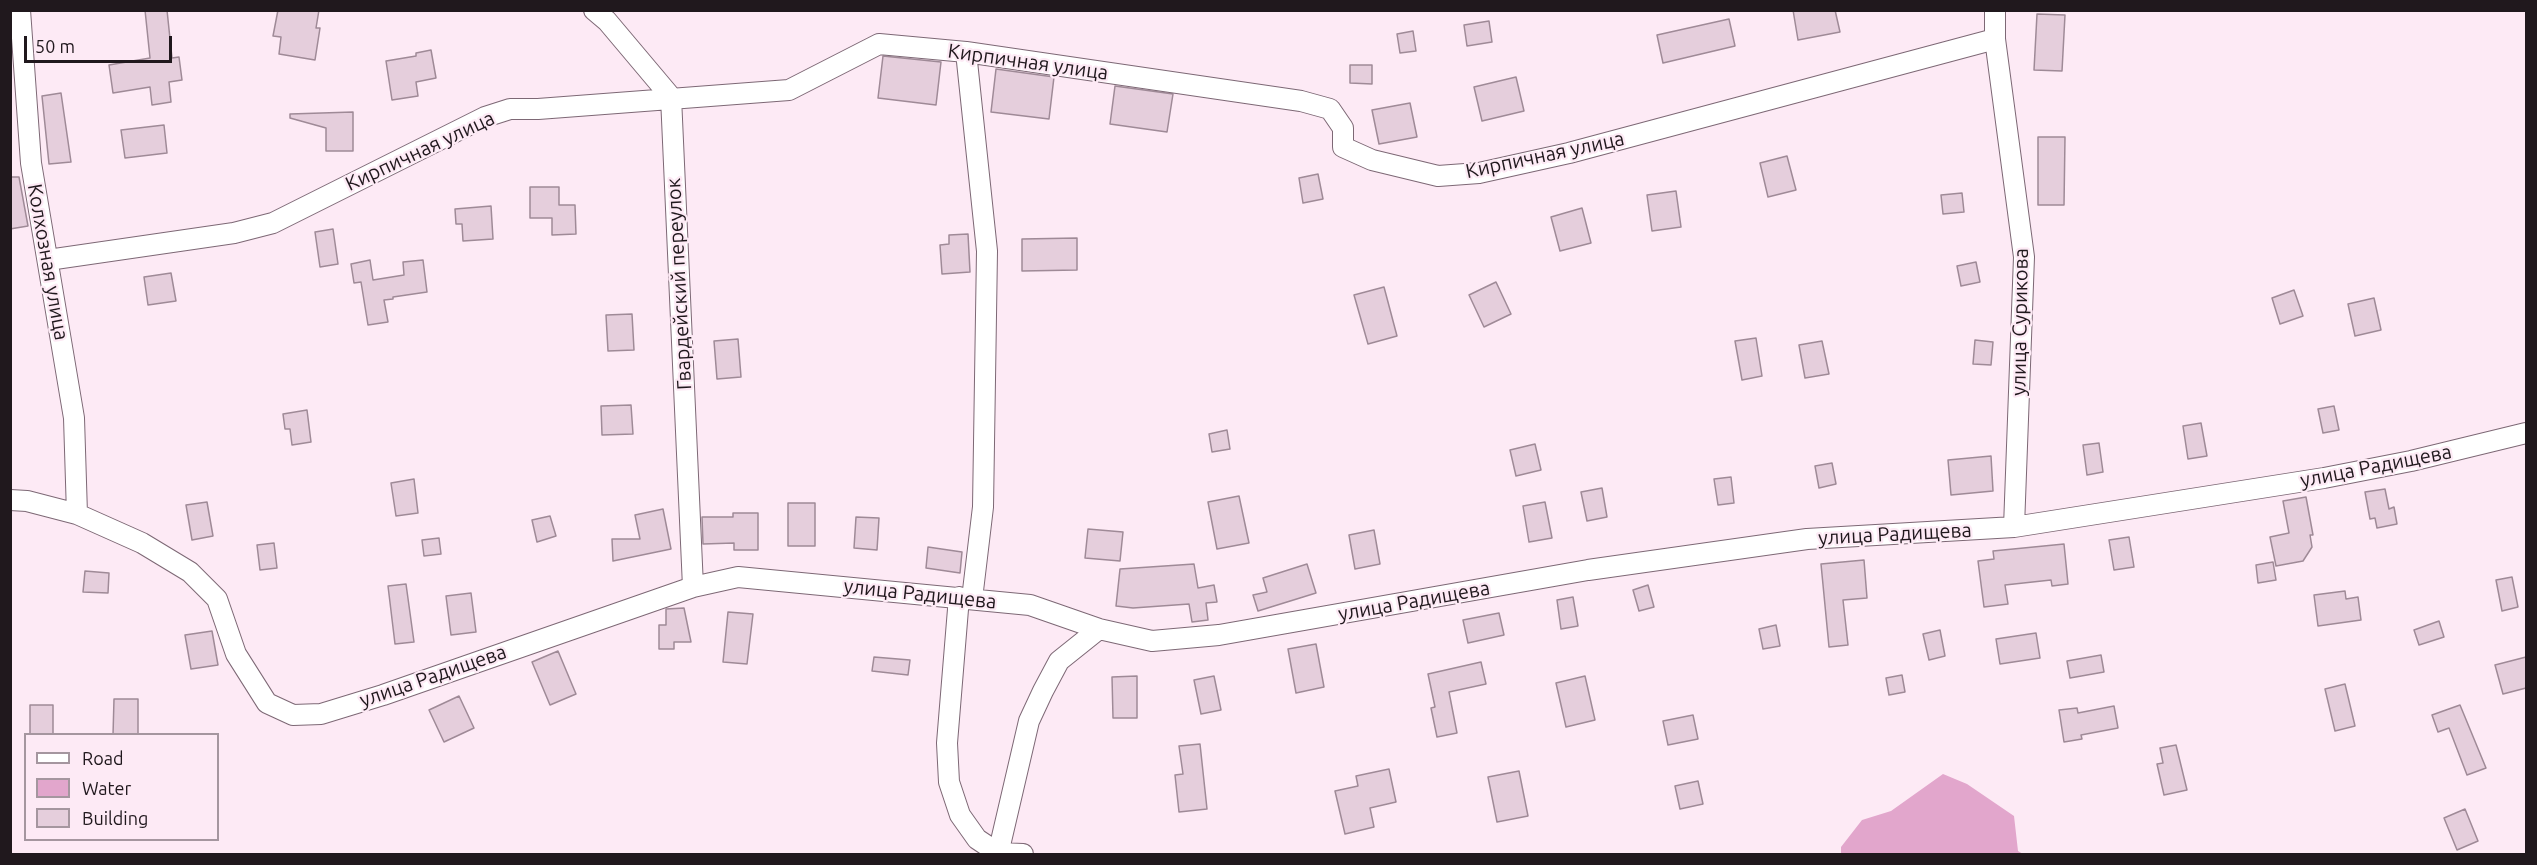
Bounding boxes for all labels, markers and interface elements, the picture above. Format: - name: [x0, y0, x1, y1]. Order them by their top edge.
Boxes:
- scale bar: [27, 24, 176, 62]
- text: 50 m: [35, 36, 75, 56]
- street label: Кирпичная улица: [946, 39, 1110, 85]
- street label: Кирпичная улица: [342, 106, 498, 196]
- street label: Кирпичная улица: [1463, 126, 1627, 184]
- street label: Гвардейский переулок: [661, 177, 697, 391]
- street label: Колхозная улица: [22, 182, 74, 342]
- street label: улица Сурикова: [2007, 248, 2033, 396]
- street label: улица Радищева: [2298, 440, 2454, 492]
- street label: улица Радищева: [1818, 518, 1972, 550]
- street label: улица Радищева: [842, 574, 998, 614]
- street label: улица Радищева: [1336, 576, 1492, 626]
- street label: улица Радищева: [356, 640, 510, 712]
- legend: [24, 733, 219, 841]
- text: Road: [82, 748, 124, 768]
- text: Water: [82, 778, 131, 798]
- text: Building: [82, 808, 148, 828]

